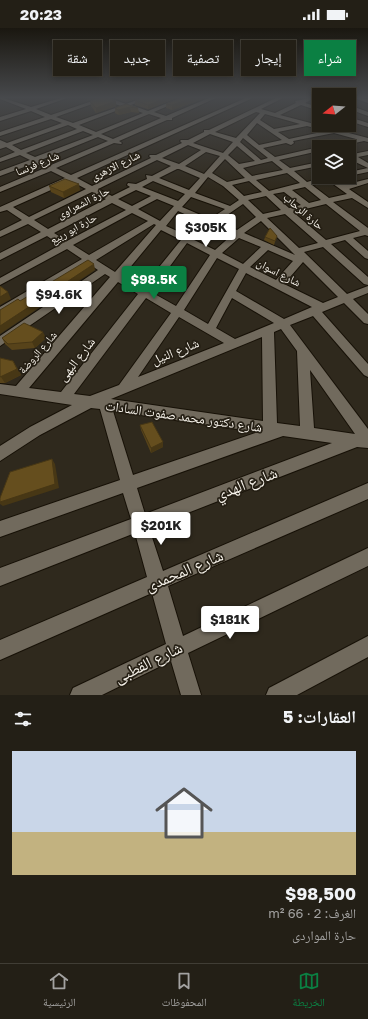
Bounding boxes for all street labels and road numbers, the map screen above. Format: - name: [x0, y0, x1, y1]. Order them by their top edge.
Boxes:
- street label: شارع فرنسا: [13, 148, 61, 179]
- street label: شارع الازهرى: [88, 148, 142, 183]
- street label: حارة الشعراوى: [55, 183, 112, 222]
- street label: حارة الرحاب: [281, 190, 327, 232]
- street label: حارة ابو ربيع: [47, 210, 99, 247]
- street label: شارع اسوان: [254, 255, 303, 290]
- street label: شارع الروضة: [15, 328, 60, 376]
- street label: شارع البهى: [54, 334, 100, 385]
- street label: شارع النيل: [149, 334, 202, 370]
- street label: شارع دكتور محمد صفوت السادات: [104, 397, 263, 437]
- street label: شارع الهدي: [212, 462, 281, 507]
- street label: شارع المحمدى: [142, 545, 226, 596]
- street label: شارع القطبى: [111, 637, 186, 688]

